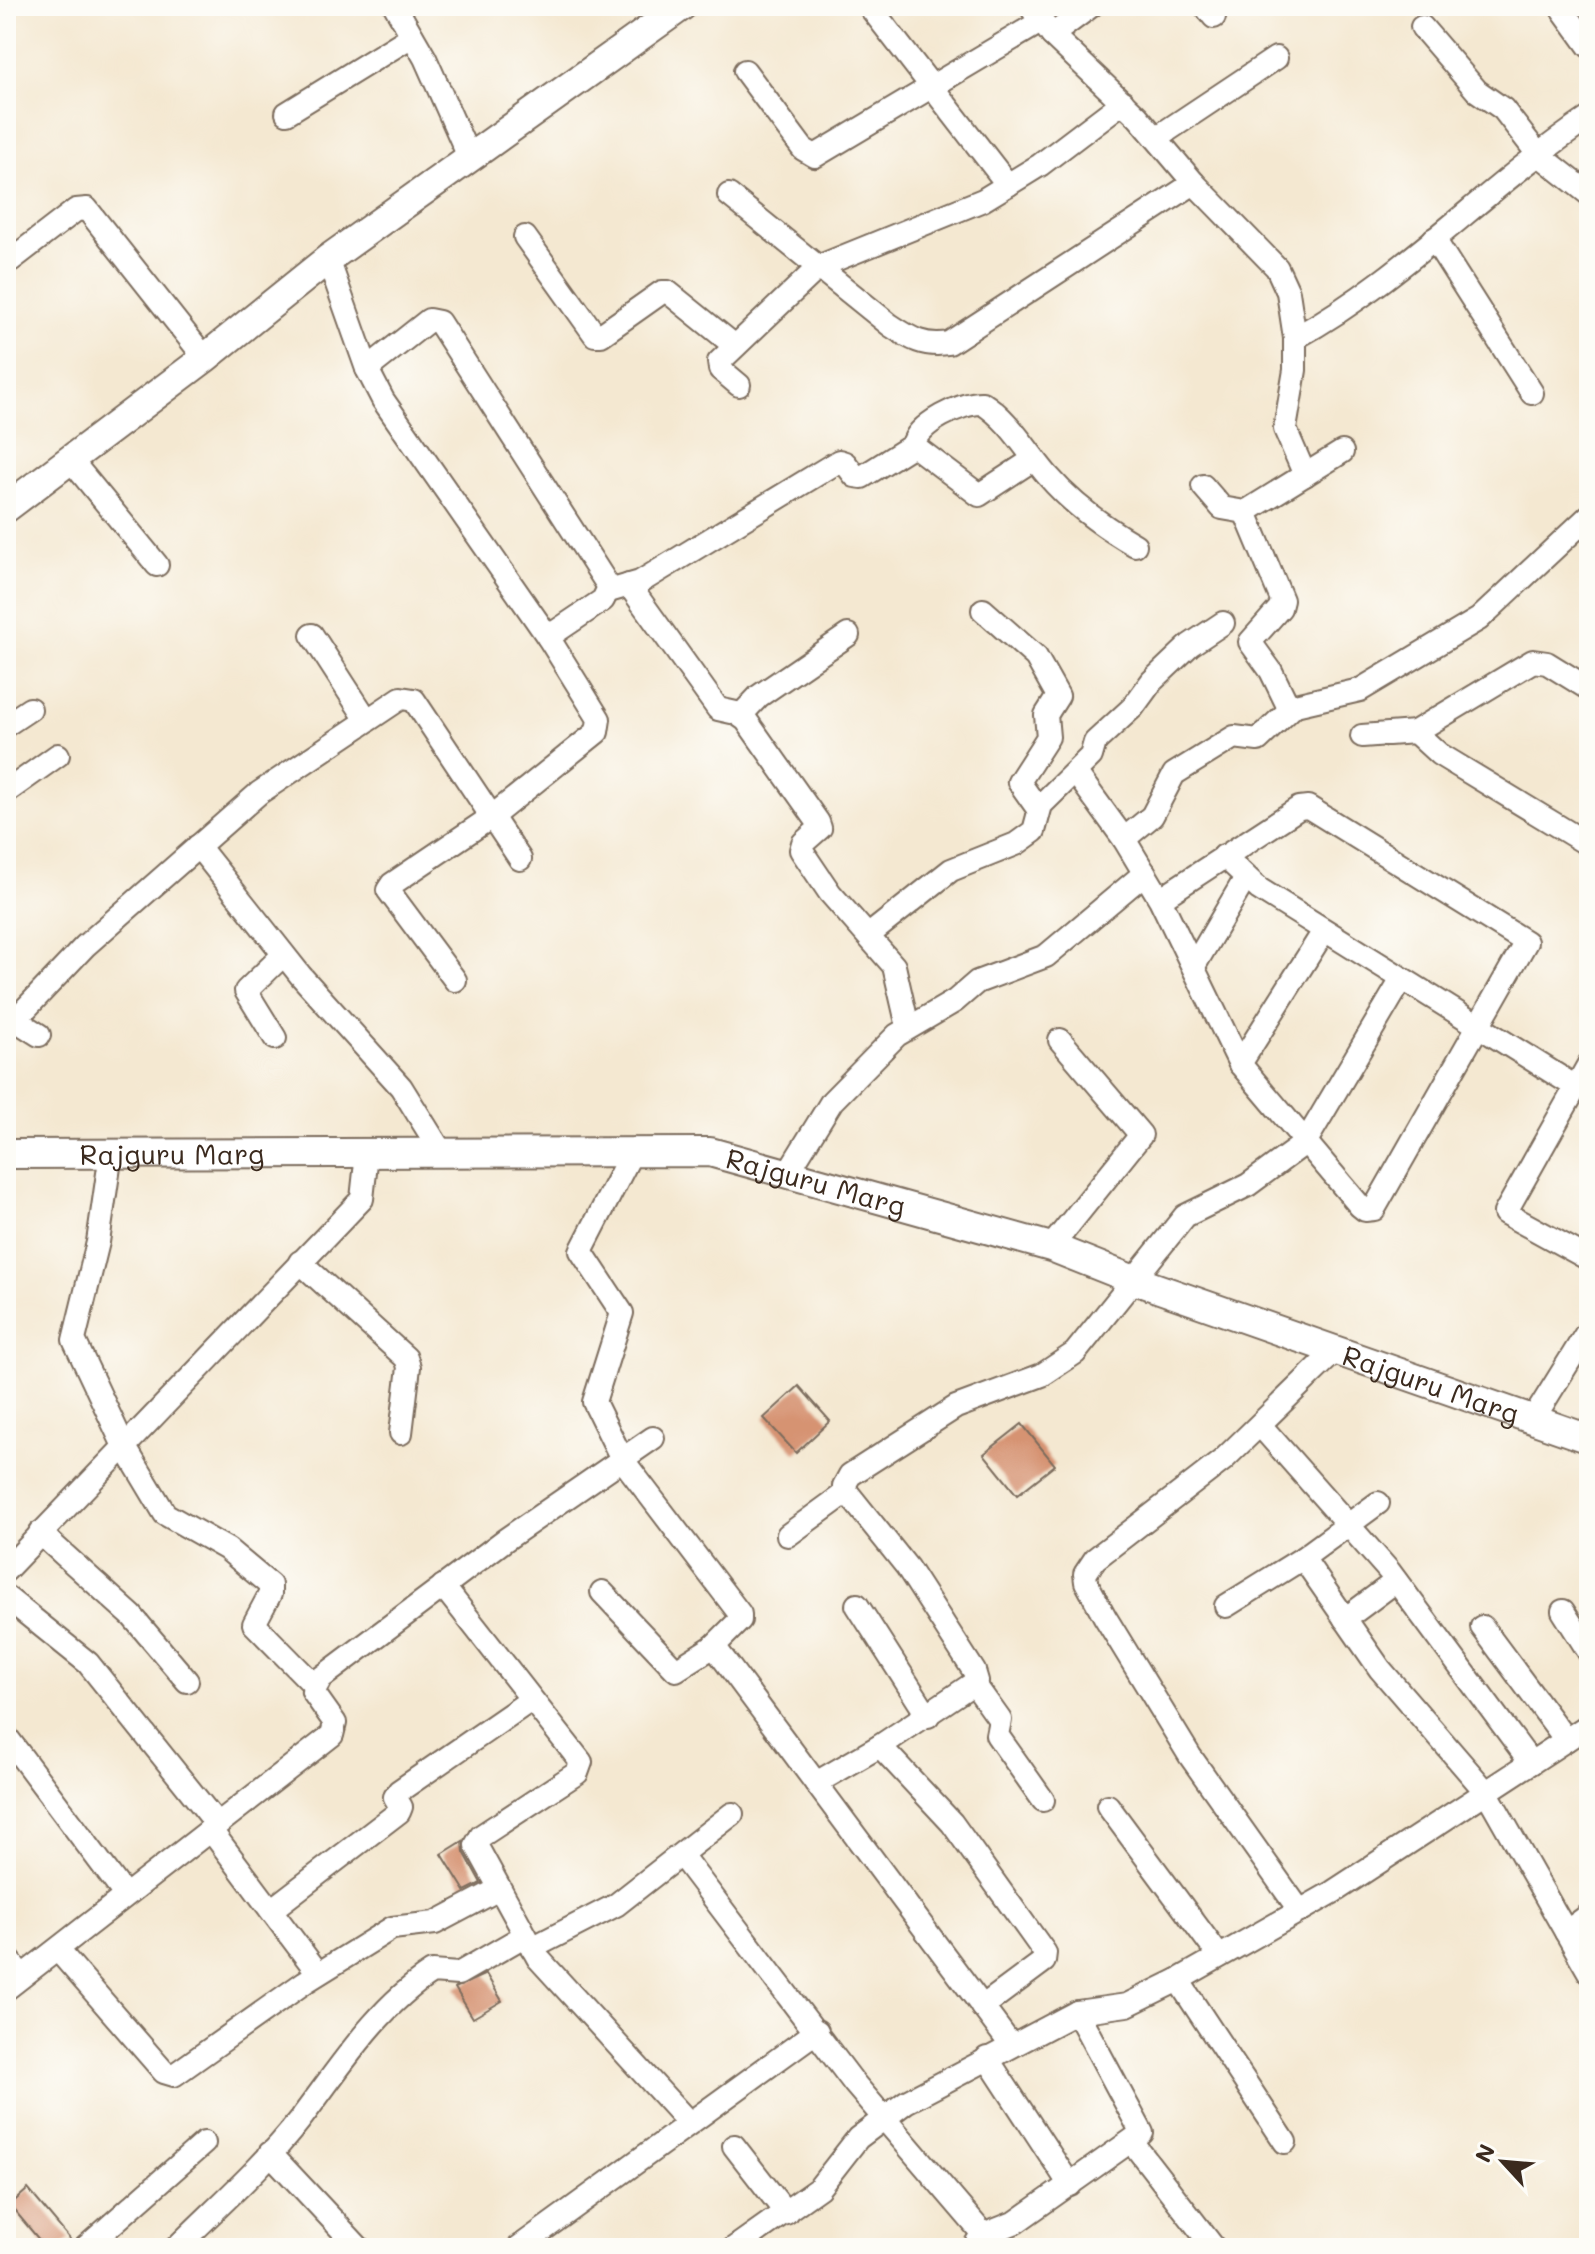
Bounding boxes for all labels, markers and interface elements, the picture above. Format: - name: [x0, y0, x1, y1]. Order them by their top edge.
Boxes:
- street label: Rajguru Marg: [80, 1135, 264, 1172]
- street label: Rajguru Marg: [722, 1139, 910, 1224]
- street label: Rajguru Marg: [1338, 1336, 1524, 1431]
- north arrow: [1463, 2122, 1543, 2202]
- text: N: [1468, 2139, 1501, 2167]

